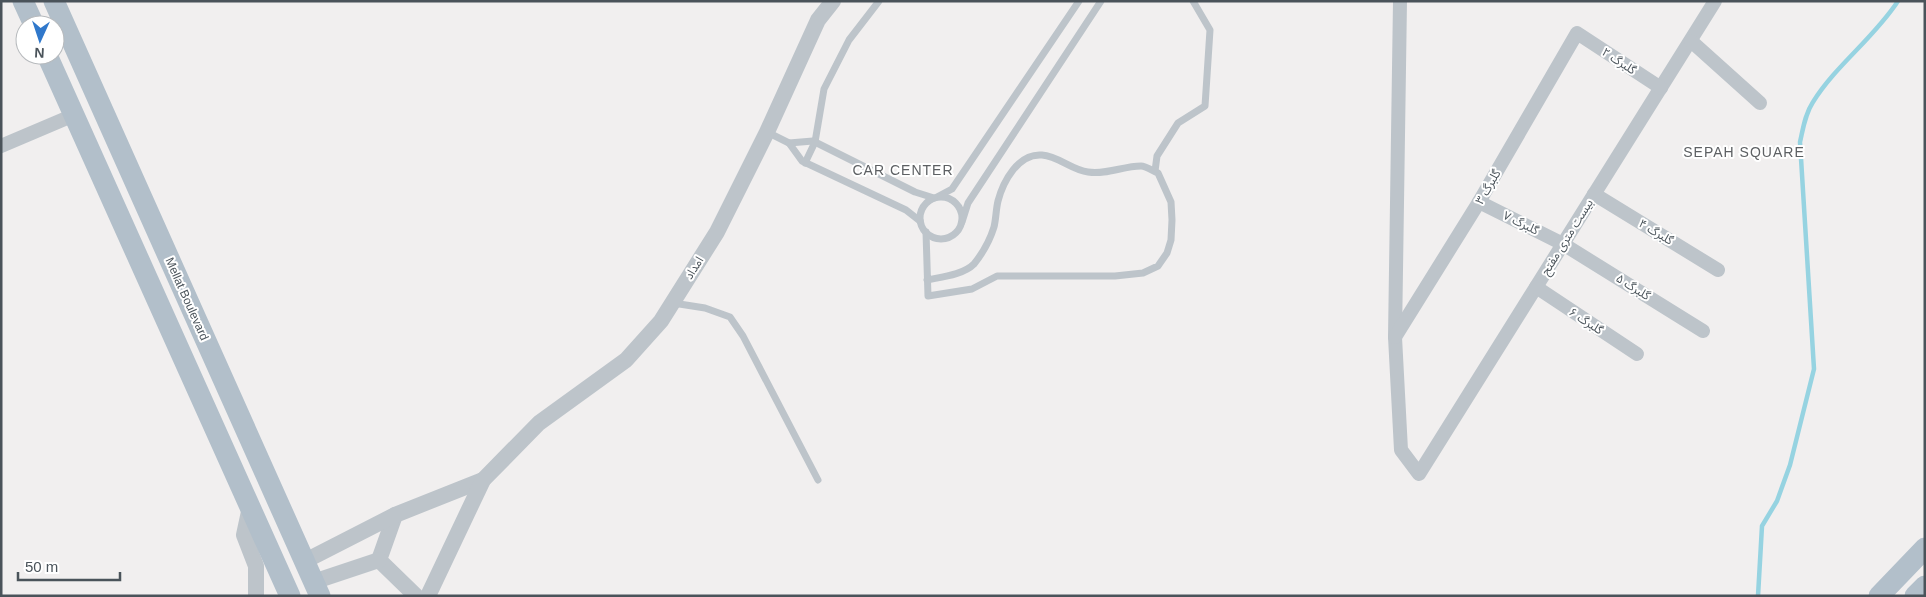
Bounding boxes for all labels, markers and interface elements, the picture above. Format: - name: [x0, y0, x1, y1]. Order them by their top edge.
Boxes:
- north arrow: [15, 15, 65, 65]
- text: N: [34, 45, 45, 61]
- street label: گلبرگ ۲: [1599, 45, 1639, 78]
- district label: SEPAH SQUARE: [1683, 144, 1805, 160]
- district label: CAR CENTER: [852, 162, 954, 178]
- street label: گلبرگ ۳: [1473, 166, 1504, 207]
- street label: بیست متری مفتح: [1538, 196, 1598, 279]
- street label: گلبرگ ۷: [1501, 208, 1542, 238]
- street label: گلبرگ ۴: [1636, 216, 1677, 248]
- street label: امداد: [682, 254, 706, 282]
- street label: Mellat Boulevard: [162, 255, 212, 343]
- street label: گلبرگ ۵: [1613, 271, 1654, 304]
- street label: گلبرگ ۶: [1566, 305, 1606, 338]
- scale bar: [18, 550, 120, 582]
- text: 50 m: [25, 558, 58, 575]

